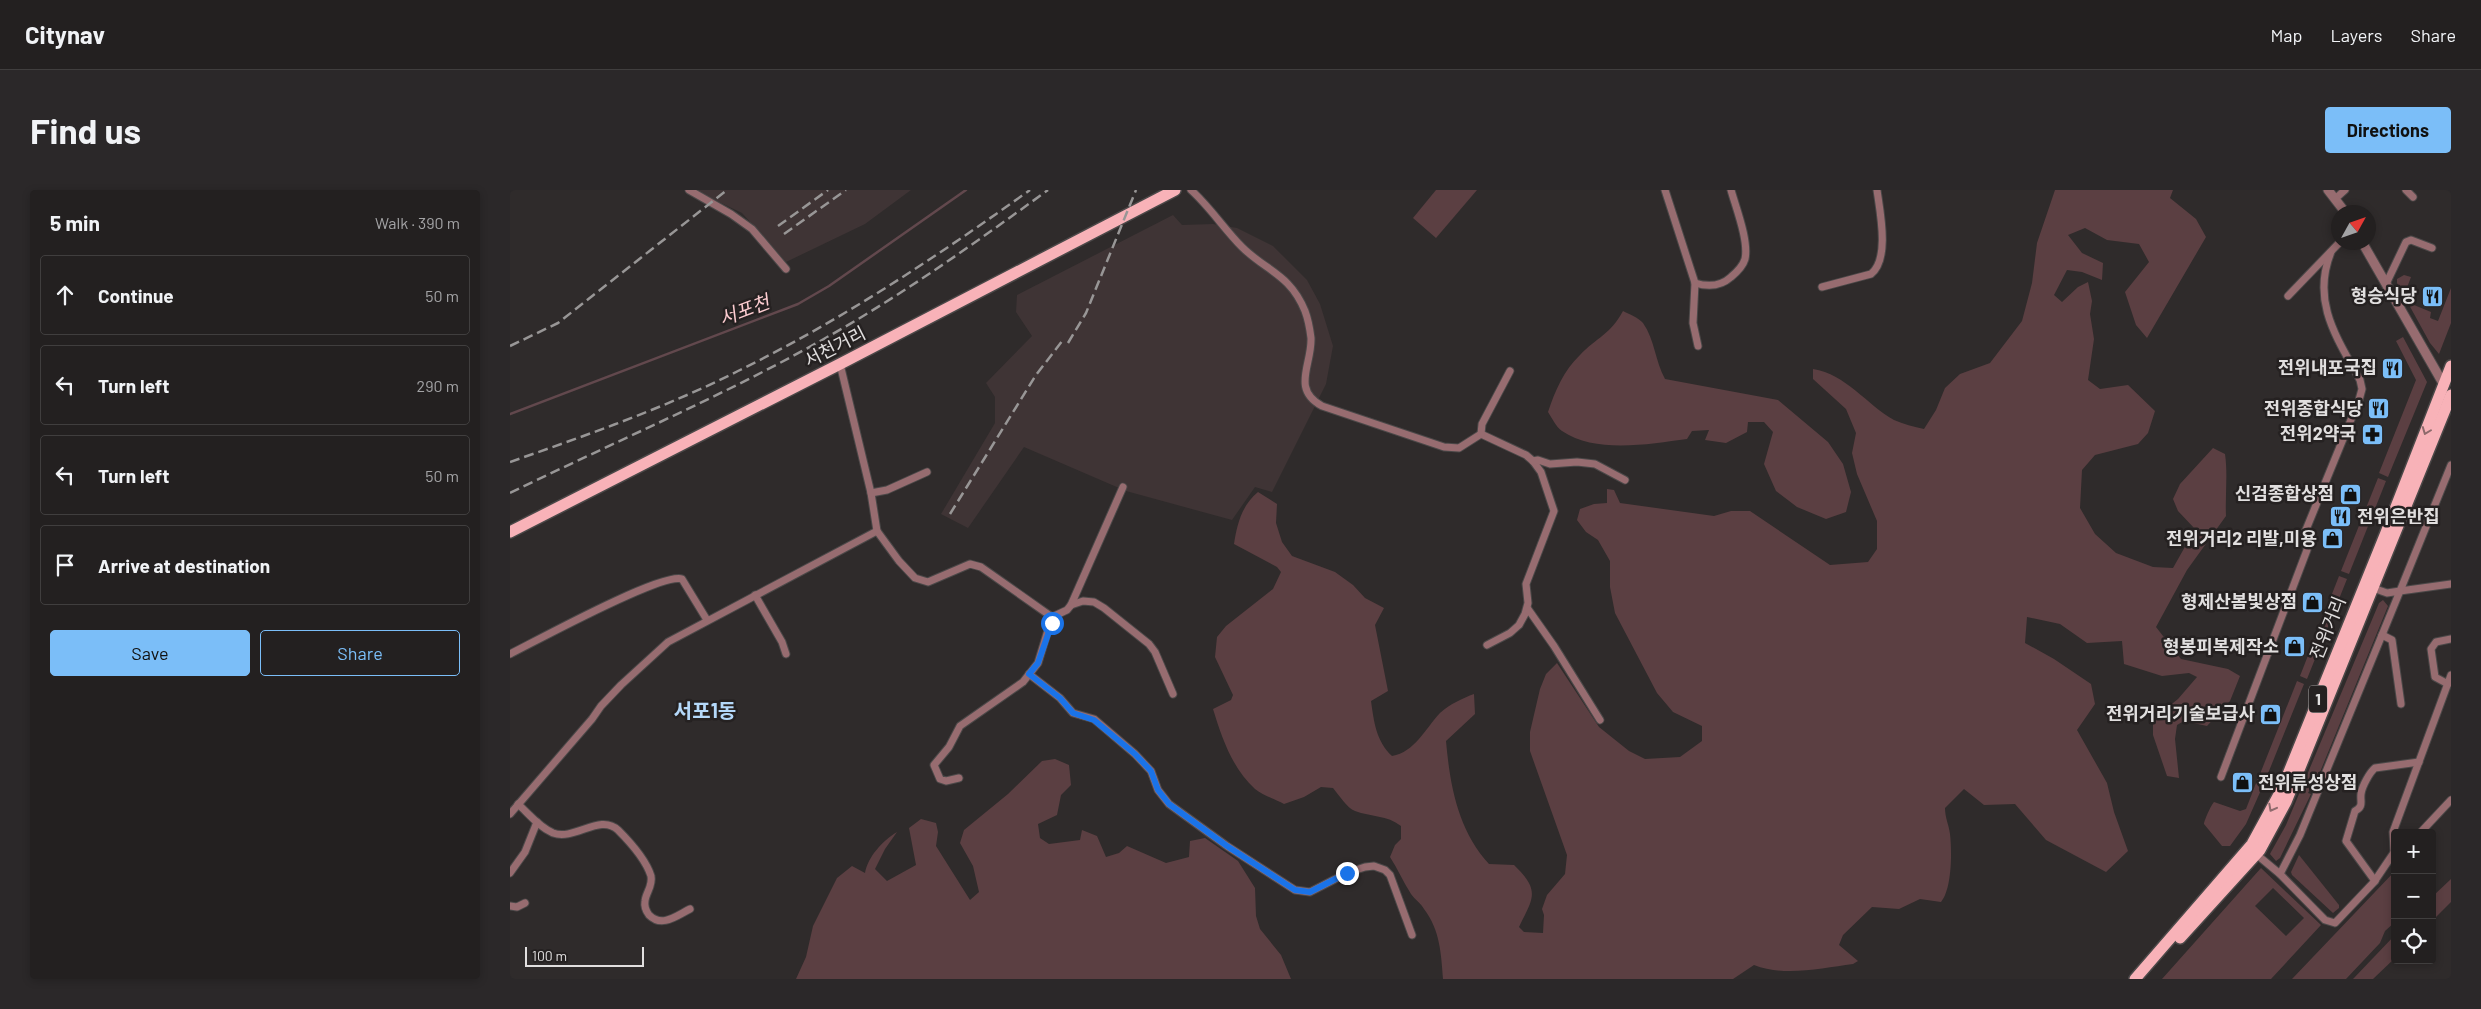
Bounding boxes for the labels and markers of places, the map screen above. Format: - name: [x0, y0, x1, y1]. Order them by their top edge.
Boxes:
- place label: 형승식당: [2351, 284, 2417, 306]
- restaurant icon: 형승식당: [2421, 284, 2445, 308]
- place label: 전위내포국집: [2278, 356, 2377, 378]
- restaurant icon: 전위내포국집: [2381, 356, 2405, 380]
- place label: 전위종합식당: [2264, 397, 2363, 419]
- restaurant icon: 전위종합식당: [2367, 397, 2391, 421]
- place label: 전위2약국: [2280, 422, 2356, 444]
- pharmacy icon: 전위2약국: [2360, 422, 2384, 446]
- place label: 신검종합상점: [2235, 482, 2334, 504]
- shop icon: 신검종합상점: [2338, 482, 2362, 506]
- restaurant icon: 전위은반집: [2329, 505, 2353, 529]
- place label: 전위은반집: [2357, 505, 2440, 527]
- place label: 전위거리2 리발,미용: [2166, 527, 2317, 549]
- shop icon: 전위거리2 리발,미용: [2321, 527, 2345, 551]
- place label: 형제산봄빛상점: [2181, 590, 2297, 612]
- shop icon: 형제산봄빛상점: [2301, 590, 2325, 614]
- place label: 형봉피복제작소: [2163, 635, 2279, 657]
- shop icon: 형봉피복제작소: [2283, 635, 2307, 659]
- place label: 전위거리기술보급사: [2106, 702, 2255, 724]
- shop icon: 전위거리기술보급사: [2259, 702, 2283, 726]
- shop icon: 전위류성상점: [2230, 771, 2254, 795]
- place label: 전위류성상점: [2258, 771, 2357, 793]

